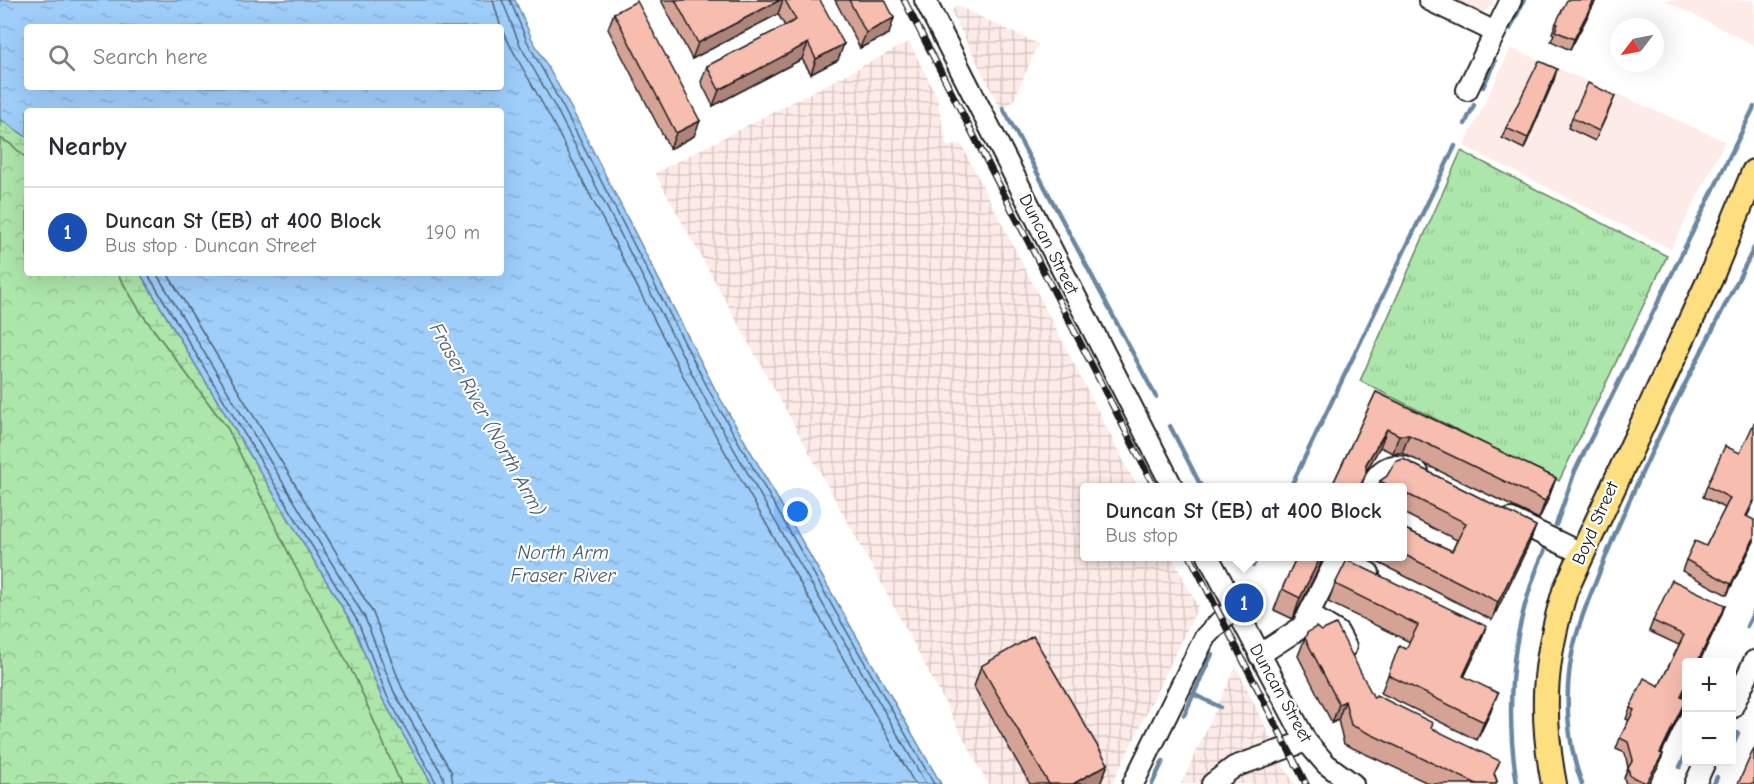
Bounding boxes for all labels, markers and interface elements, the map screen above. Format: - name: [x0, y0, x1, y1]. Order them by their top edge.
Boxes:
- north arrow: [1610, 18, 1664, 72]
- search box: [24, 24, 504, 90]
- icon: search: [45, 41, 78, 74]
- text: Search here: [93, 44, 208, 70]
- text: Nearby: [48, 132, 127, 162]
- street label: Duncan Street: [1014, 191, 1083, 299]
- text: Duncan St (EB) at 400 Block: [105, 208, 381, 234]
- text: 1: [64, 221, 71, 244]
- text: 190 m: [426, 221, 480, 244]
- text: Bus stop · Duncan Street: [105, 234, 316, 257]
- water label: Fraser River (North Arm): [425, 319, 550, 520]
- street label: Boyd Street: [1568, 478, 1623, 568]
- popup: [1080, 483, 1407, 561]
- your location: [783, 497, 812, 526]
- text: Duncan St (EB) at 400 Block: [1105, 498, 1382, 524]
- text: Bus stop: [1105, 524, 1178, 547]
- water label: North Arm Fraser River: [511, 541, 617, 587]
- pin: 1: [1224, 580, 1264, 626]
- street label: Duncan Street: [1245, 640, 1317, 747]
- map controls: [1682, 658, 1736, 766]
- button: +: [1682, 658, 1736, 712]
- button: −: [1682, 712, 1736, 766]

